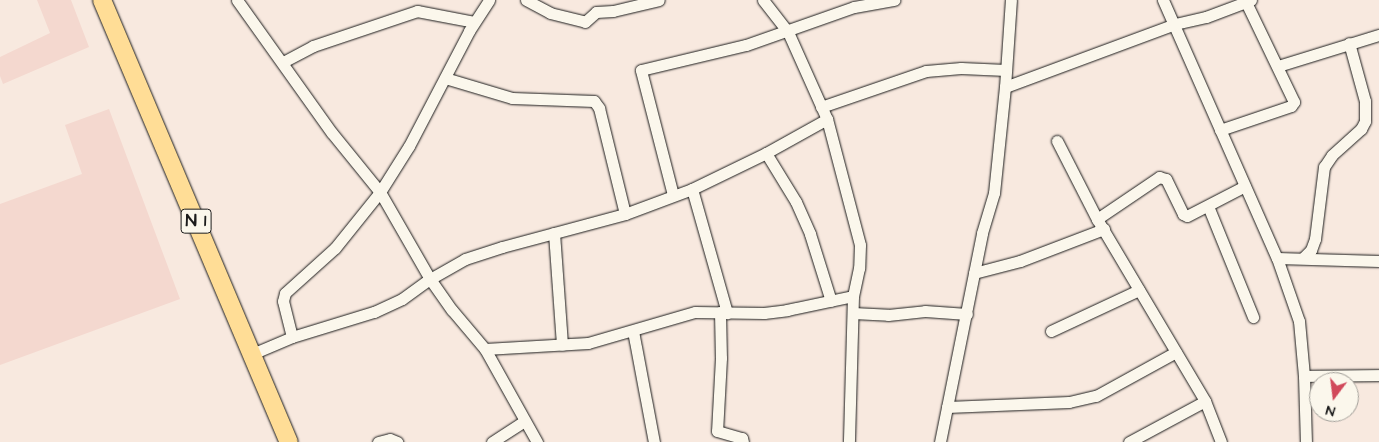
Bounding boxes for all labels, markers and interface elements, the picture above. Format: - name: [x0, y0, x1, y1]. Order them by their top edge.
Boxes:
- road number: N 1: [180, 206, 212, 237]
- north arrow: [1309, 372, 1359, 422]
- text: N: [1324, 400, 1337, 421]

